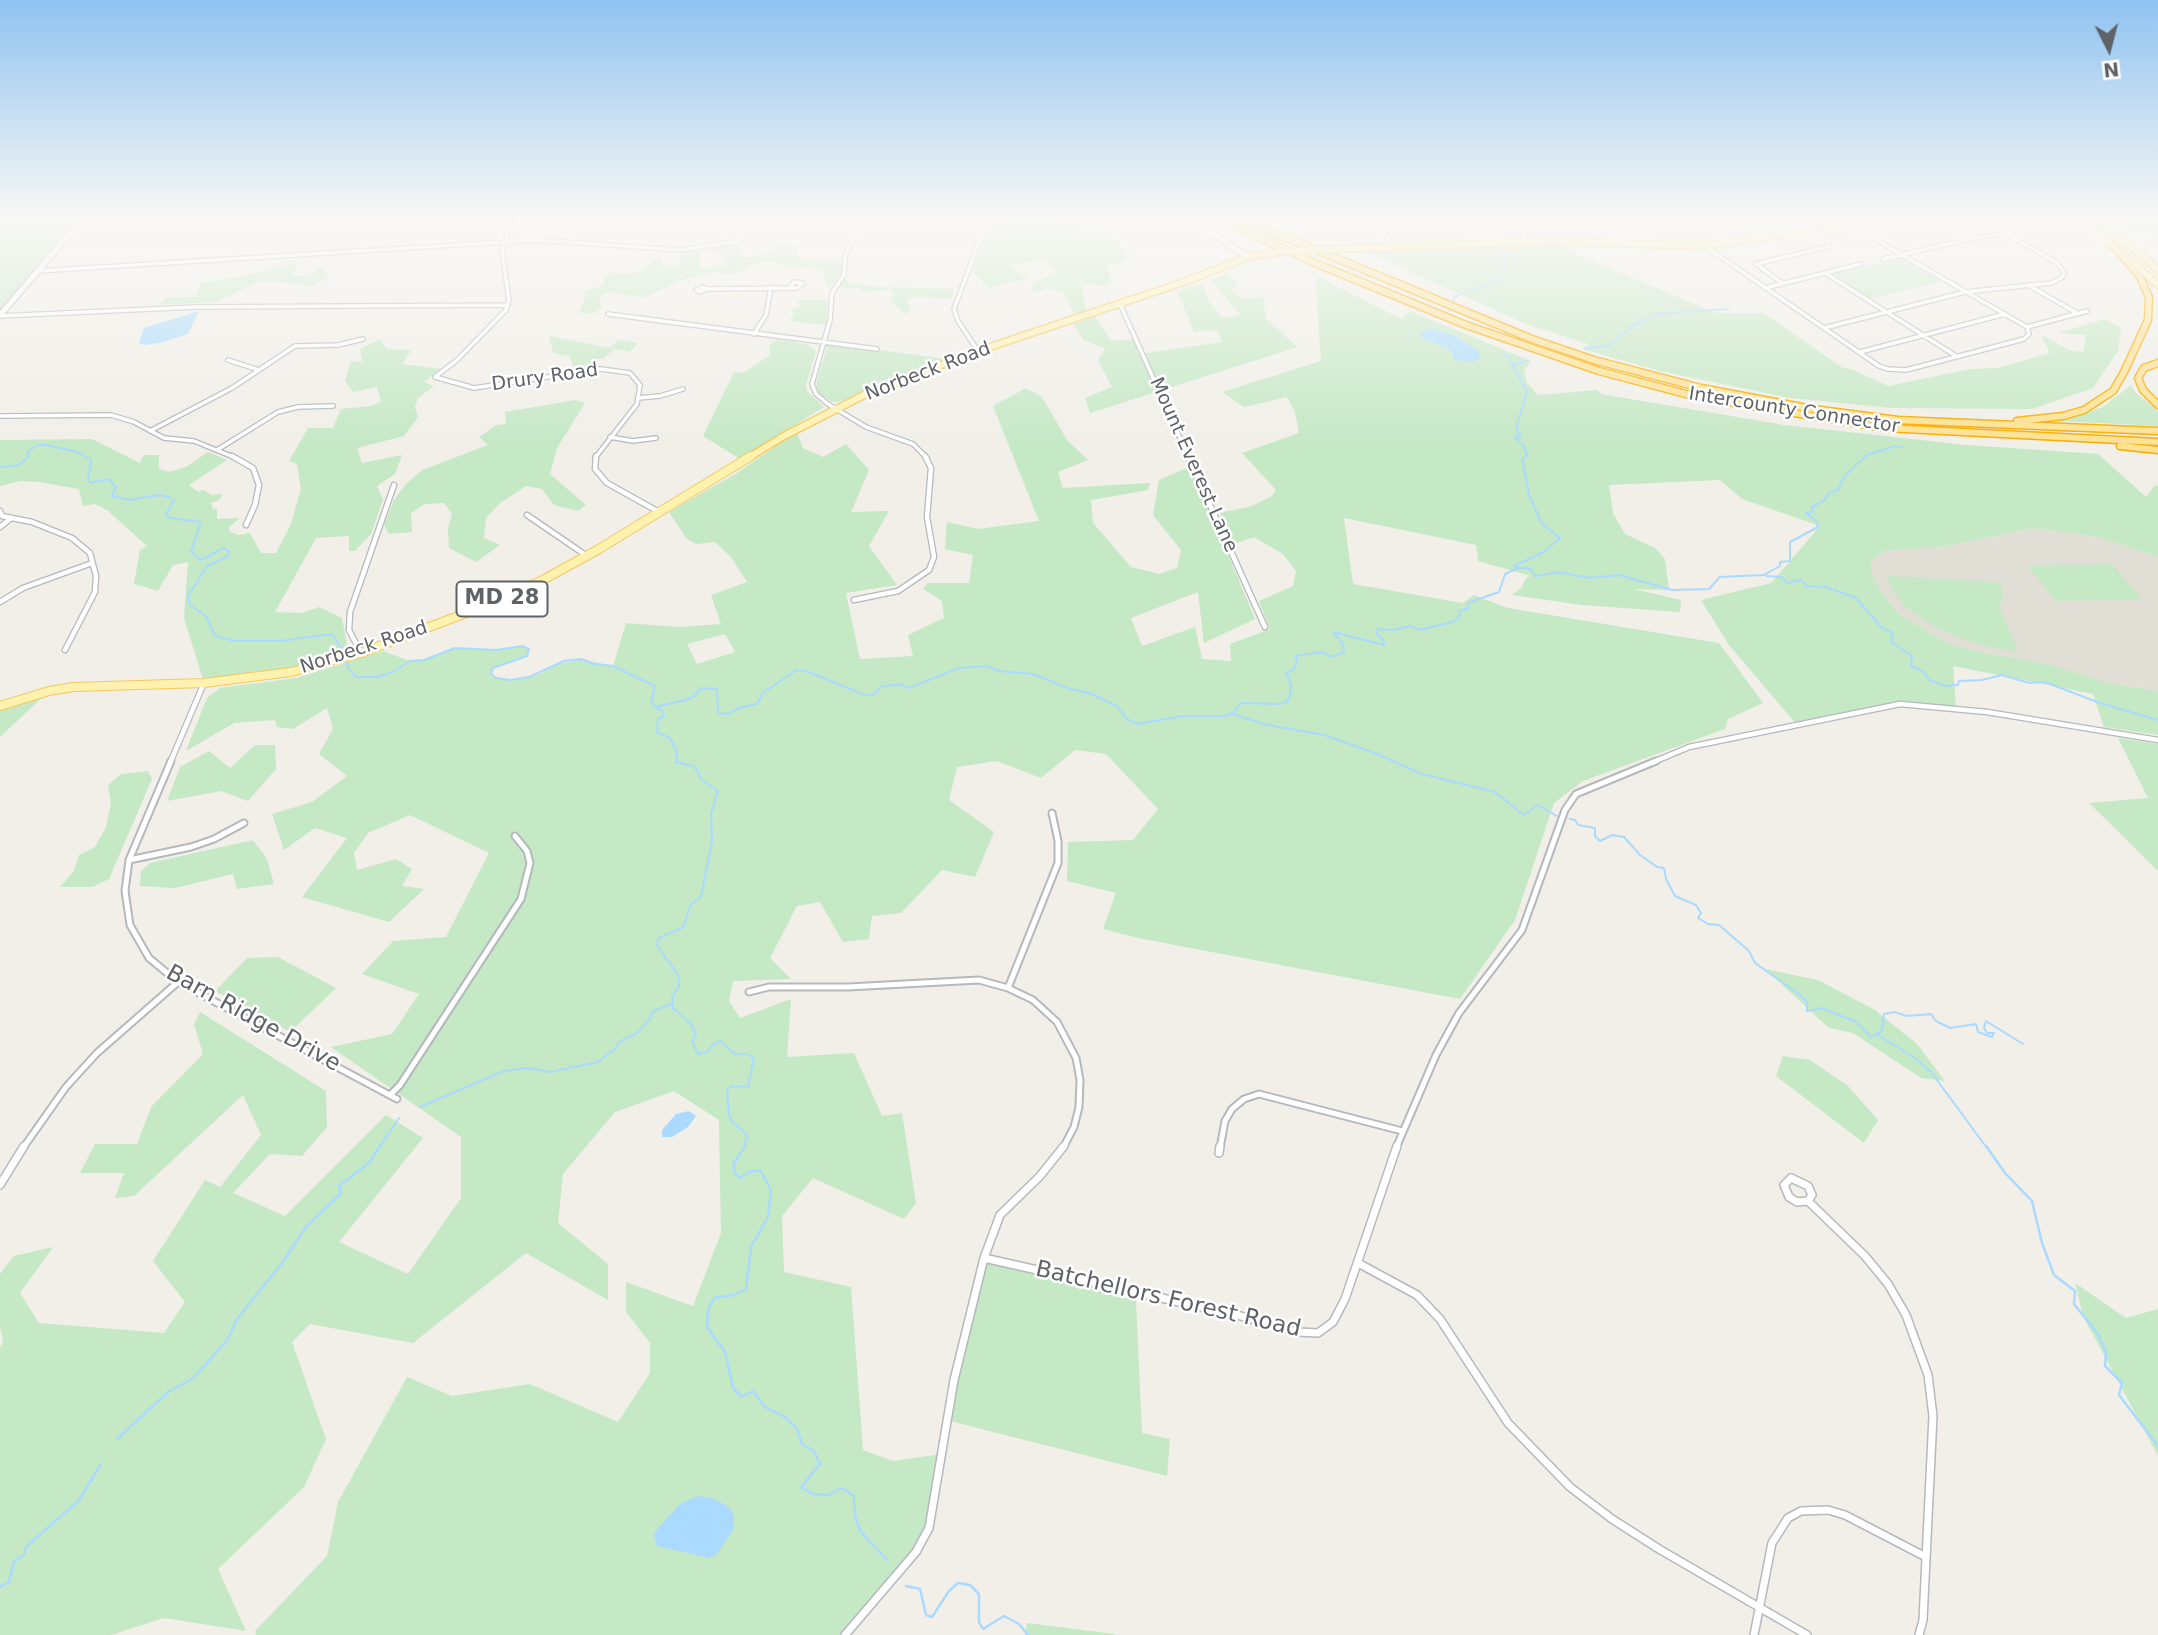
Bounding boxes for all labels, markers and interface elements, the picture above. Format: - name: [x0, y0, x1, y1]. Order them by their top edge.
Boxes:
- north arrow: [2074, 14, 2144, 84]
- text: N: [2102, 58, 2120, 82]
- street label: Norbeck Road: [862, 338, 994, 406]
- street label: Drury Road: [490, 359, 600, 397]
- street label: Mount Everest Lane: [1144, 374, 1242, 556]
- street label: Intercounty Connector: [1687, 383, 1901, 439]
- road number: MD 28: [456, 582, 548, 616]
- street label: Norbeck Road: [297, 617, 431, 679]
- street label: Barn Ridge Drive: [161, 960, 345, 1078]
- street label: Batchellors Forest Road: [1033, 1256, 1303, 1344]

